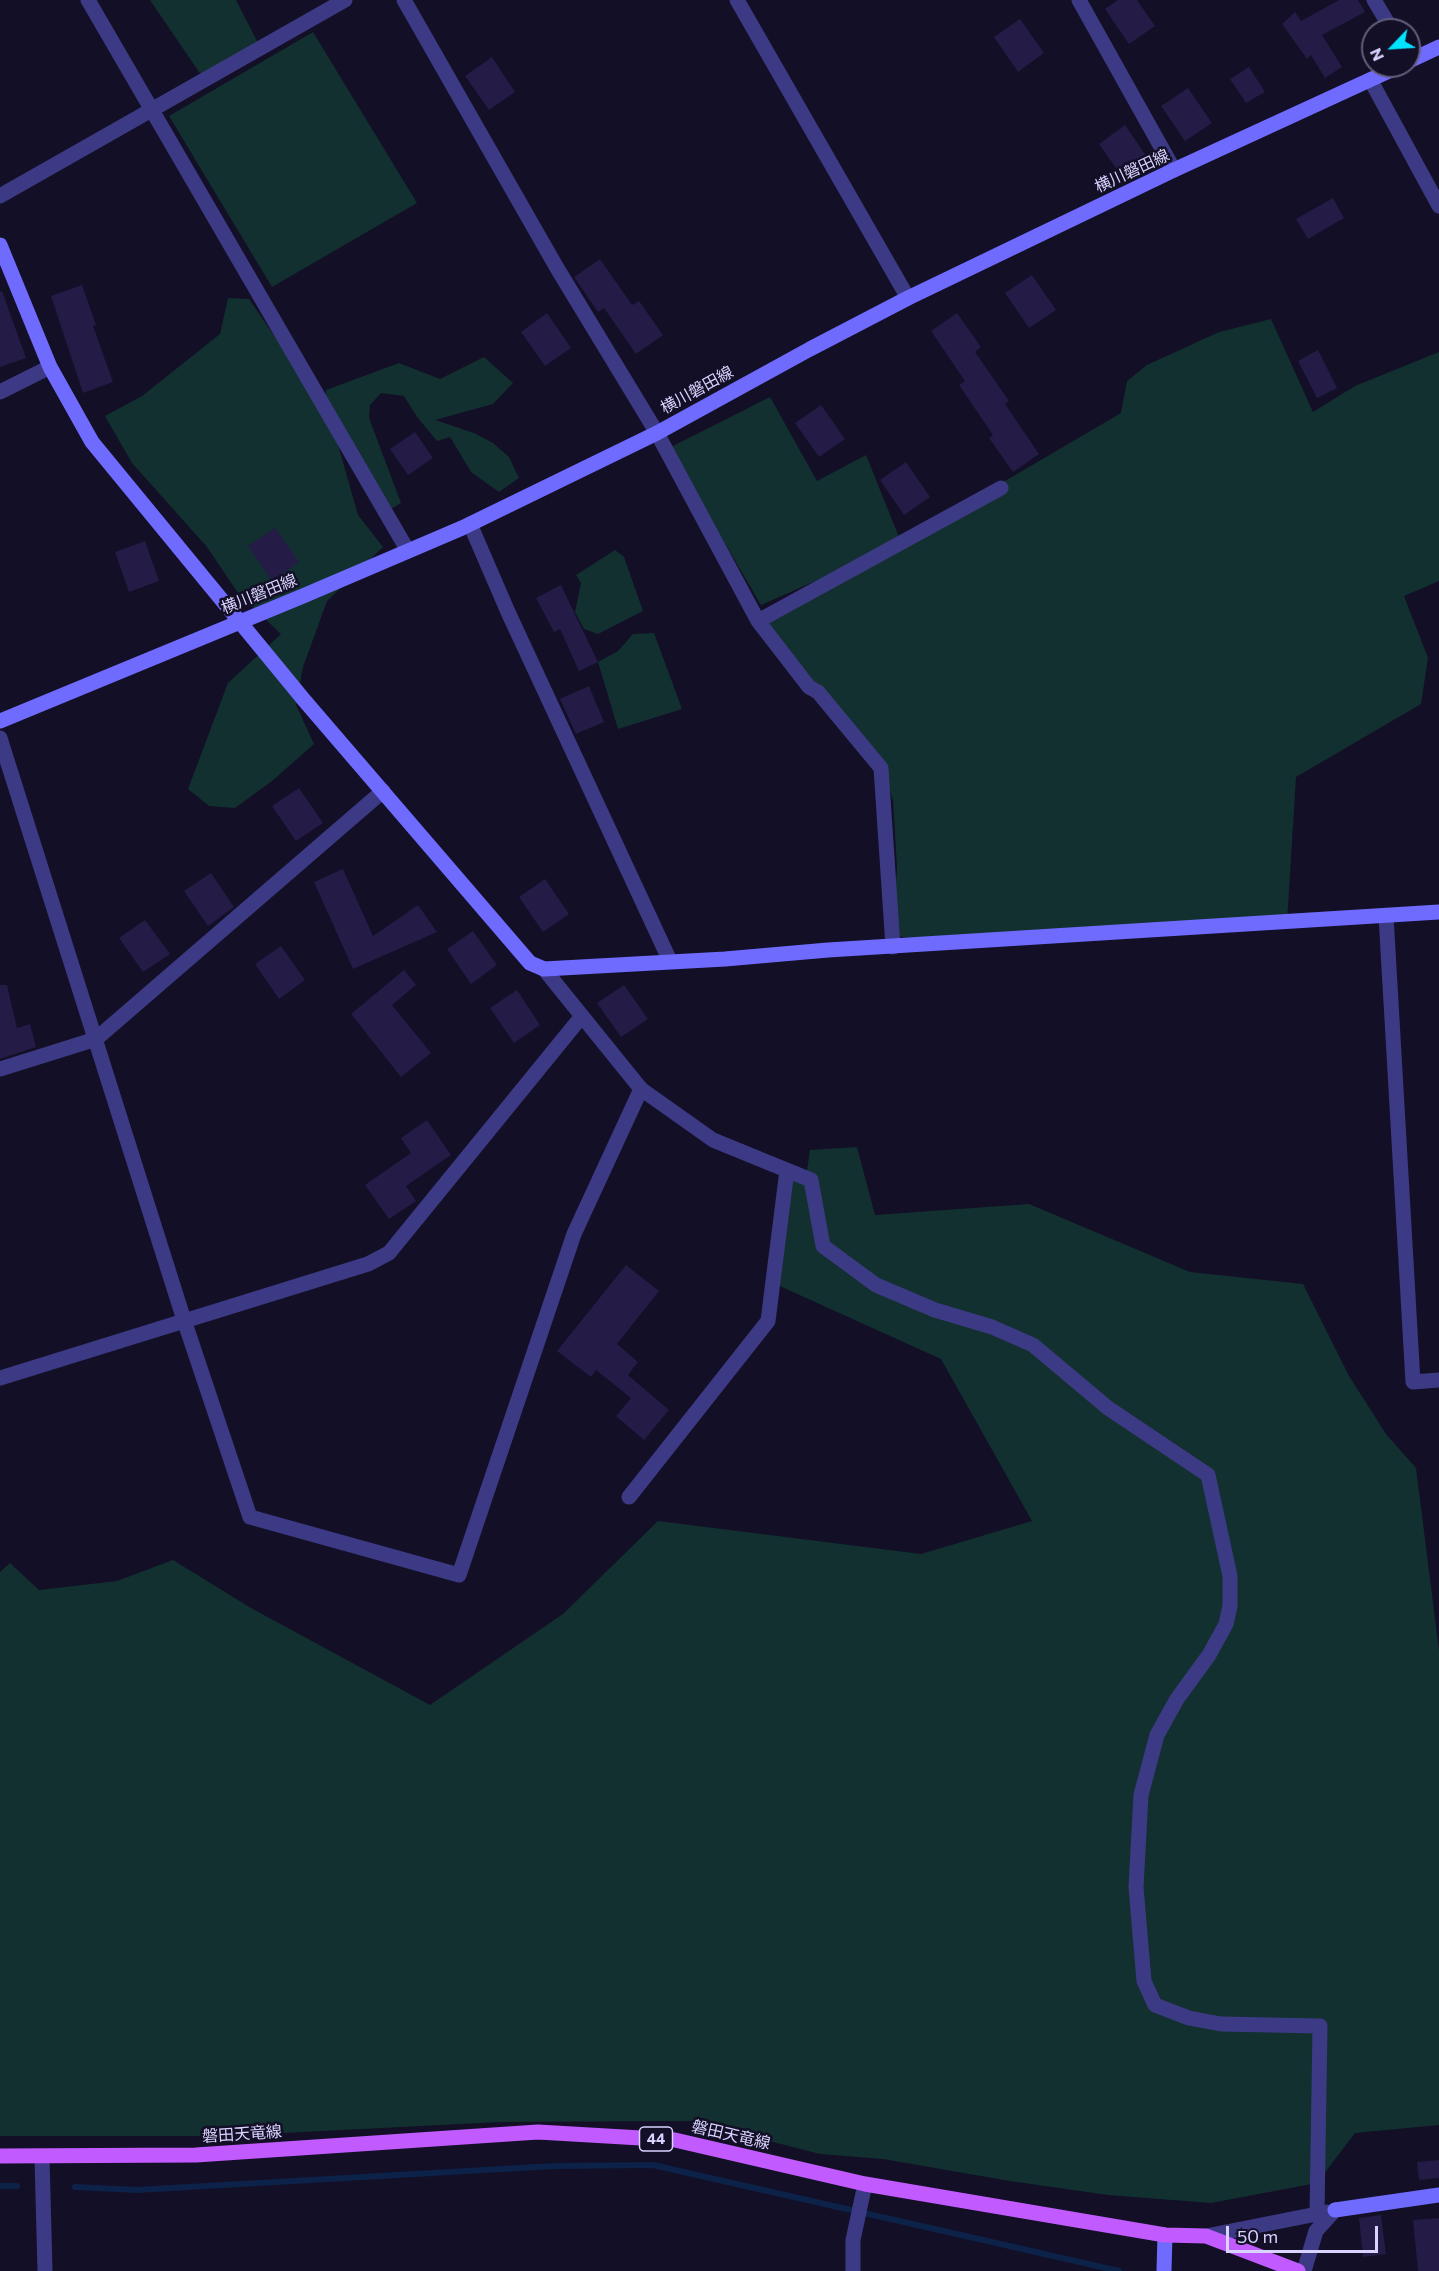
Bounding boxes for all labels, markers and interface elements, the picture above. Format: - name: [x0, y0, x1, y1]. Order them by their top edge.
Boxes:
- north arrow: [1361, 18, 1421, 78]
- text: N: [1365, 46, 1387, 64]
- street label: 横川磐田線: [1092, 145, 1172, 197]
- street label: 横川磐田線: [657, 362, 737, 418]
- street label: 横川磐田線: [218, 570, 300, 618]
- street label: 磐田天竜線: [690, 2117, 772, 2153]
- street label: 磐田天竜線: [201, 2122, 283, 2146]
- road number: 44: [640, 2127, 672, 2151]
- scale bar: [1229, 2214, 1380, 2252]
- text: 50 m: [1237, 2225, 1278, 2247]

